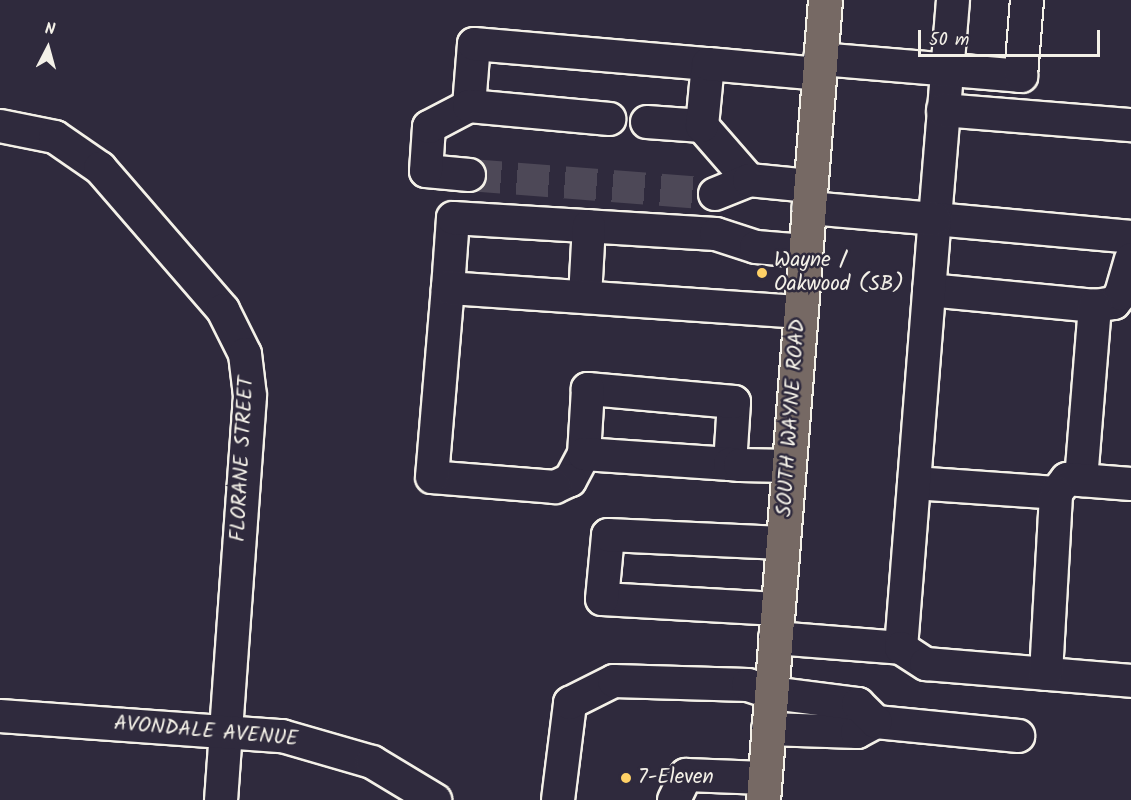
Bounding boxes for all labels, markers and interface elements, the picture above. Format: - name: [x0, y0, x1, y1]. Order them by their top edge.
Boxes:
- text: N: [44, 17, 56, 43]
- north arrow: [18, 18, 78, 78]
- scale bar: [921, 18, 1102, 56]
- text: 50 m: [929, 26, 969, 55]
- place label: Wayne / Oakwood (SB): [774, 248, 904, 298]
- marker: Wayne / Oakwood (SB): [755, 266, 769, 280]
- street label: SOUTH WAYNE ROAD: [773, 318, 811, 518]
- street label: FLORANE STREET: [226, 376, 260, 542]
- street label: AVONDALE AVENUE: [113, 711, 299, 753]
- place label: 7-Eleven: [638, 765, 714, 791]
- marker: 7-Eleven: [619, 771, 633, 785]

